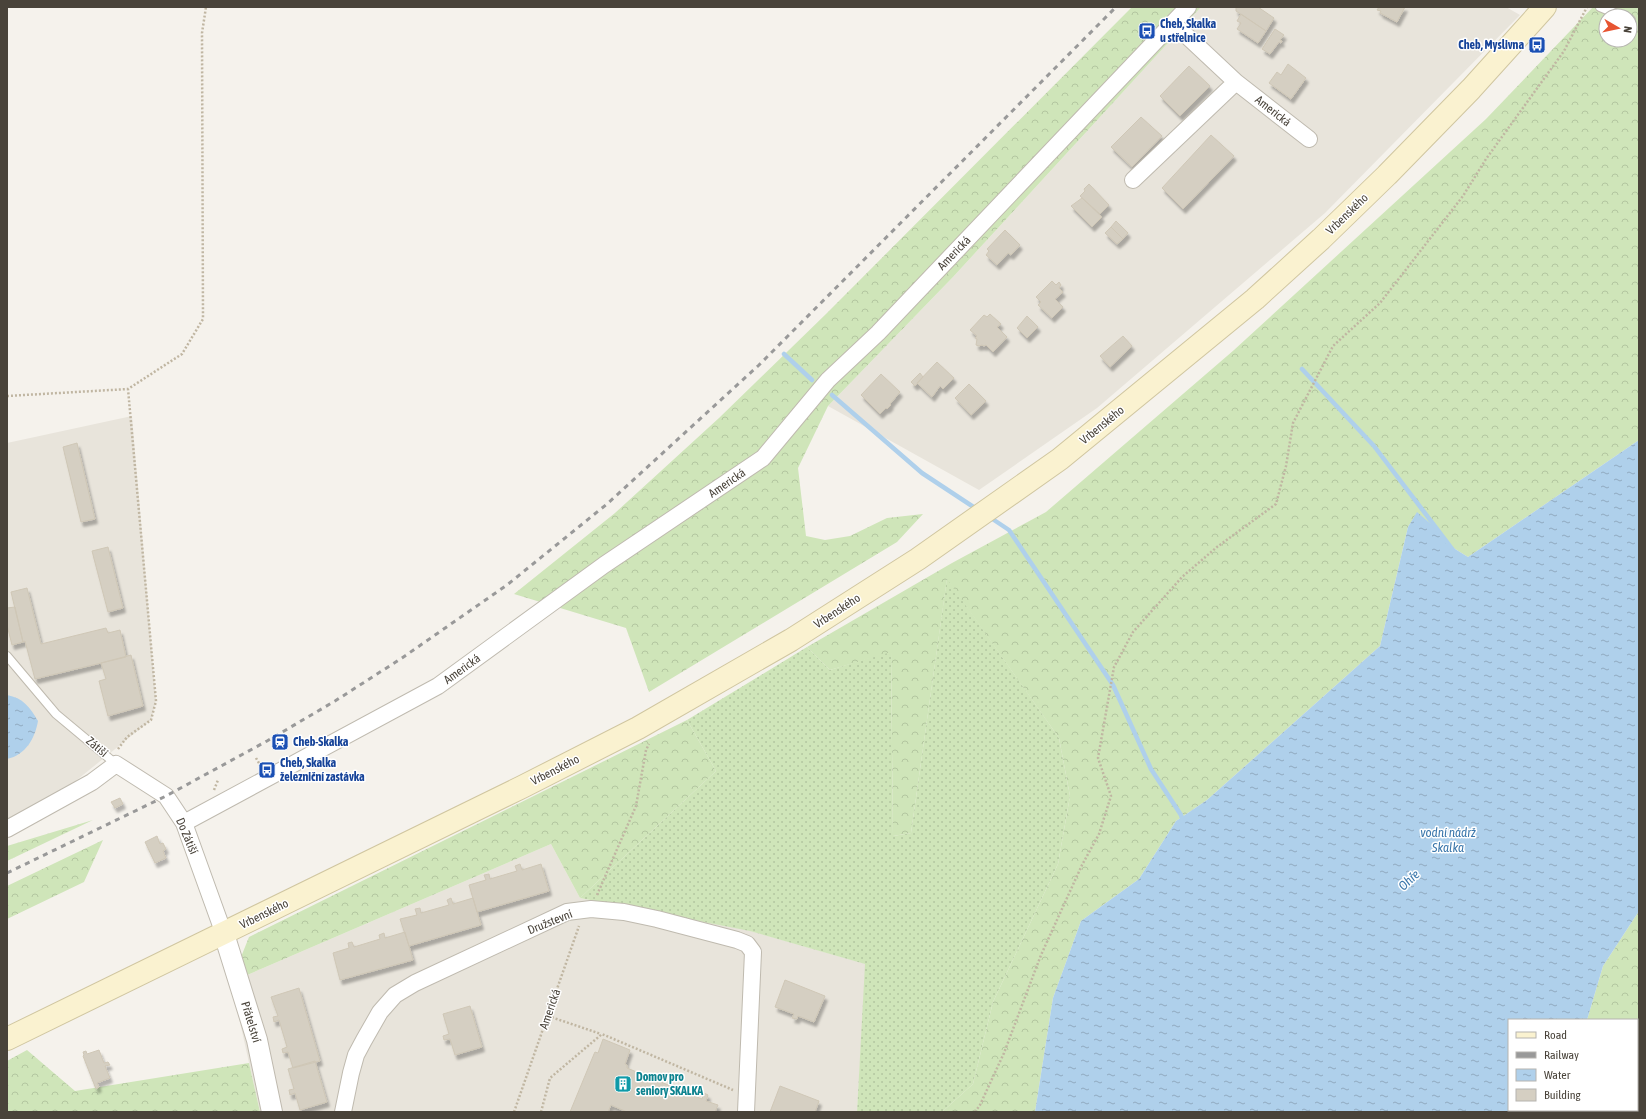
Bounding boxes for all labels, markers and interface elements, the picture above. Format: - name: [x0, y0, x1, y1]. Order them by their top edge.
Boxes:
- north arrow: [1598, 8, 1638, 48]
- place label: Cheb, Skalka u střelnice: [1160, 17, 1216, 45]
- bus stop icon: Cheb, Skalka u střelnice: [1137, 21, 1157, 41]
- text: N: [1621, 25, 1634, 34]
- bus stop icon: Cheb, Myslivna: [1527, 35, 1547, 55]
- place label: Cheb, Myslivna: [1458, 38, 1524, 52]
- street label: Americká: [1252, 93, 1294, 129]
- street label: Vrbenského: [1323, 190, 1371, 237]
- street label: Americká: [935, 233, 973, 273]
- street label: Vrbenského: [1077, 403, 1127, 447]
- street label: Americká: [706, 466, 748, 500]
- street label: Vrbenského: [811, 591, 863, 631]
- street label: Americká: [441, 651, 483, 687]
- station icon: Cheb-Skalka: [270, 732, 290, 752]
- street label: Zátiší: [83, 734, 111, 760]
- place label: Cheb-Skalka: [293, 735, 349, 749]
- street label: Vrbenského: [528, 752, 582, 788]
- place label: Cheb, Skalka železniční zastávka: [280, 756, 365, 784]
- bus stop icon: Cheb, Skalka železniční zastávka: [257, 760, 277, 780]
- street label: Do Zátiší: [173, 816, 201, 857]
- water label: vodní nádrž Skalka: [1420, 825, 1476, 855]
- water label: Ohře: [1395, 867, 1423, 893]
- street label: Vrbenského: [237, 896, 291, 932]
- street label: Družstevní: [526, 907, 575, 937]
- street label: Americká: [537, 987, 563, 1031]
- street label: Přátelství: [238, 1000, 264, 1044]
- legend: [1508, 1019, 1638, 1111]
- text: Road: [1544, 1028, 1567, 1042]
- text: Railway: [1544, 1048, 1579, 1062]
- text: Water: [1544, 1068, 1571, 1082]
- place label: Domov pro seniory SKALKA: [636, 1070, 703, 1098]
- building icon: Domov pro seniory SKALKA: [613, 1074, 633, 1094]
- text: Building: [1544, 1088, 1582, 1102]

